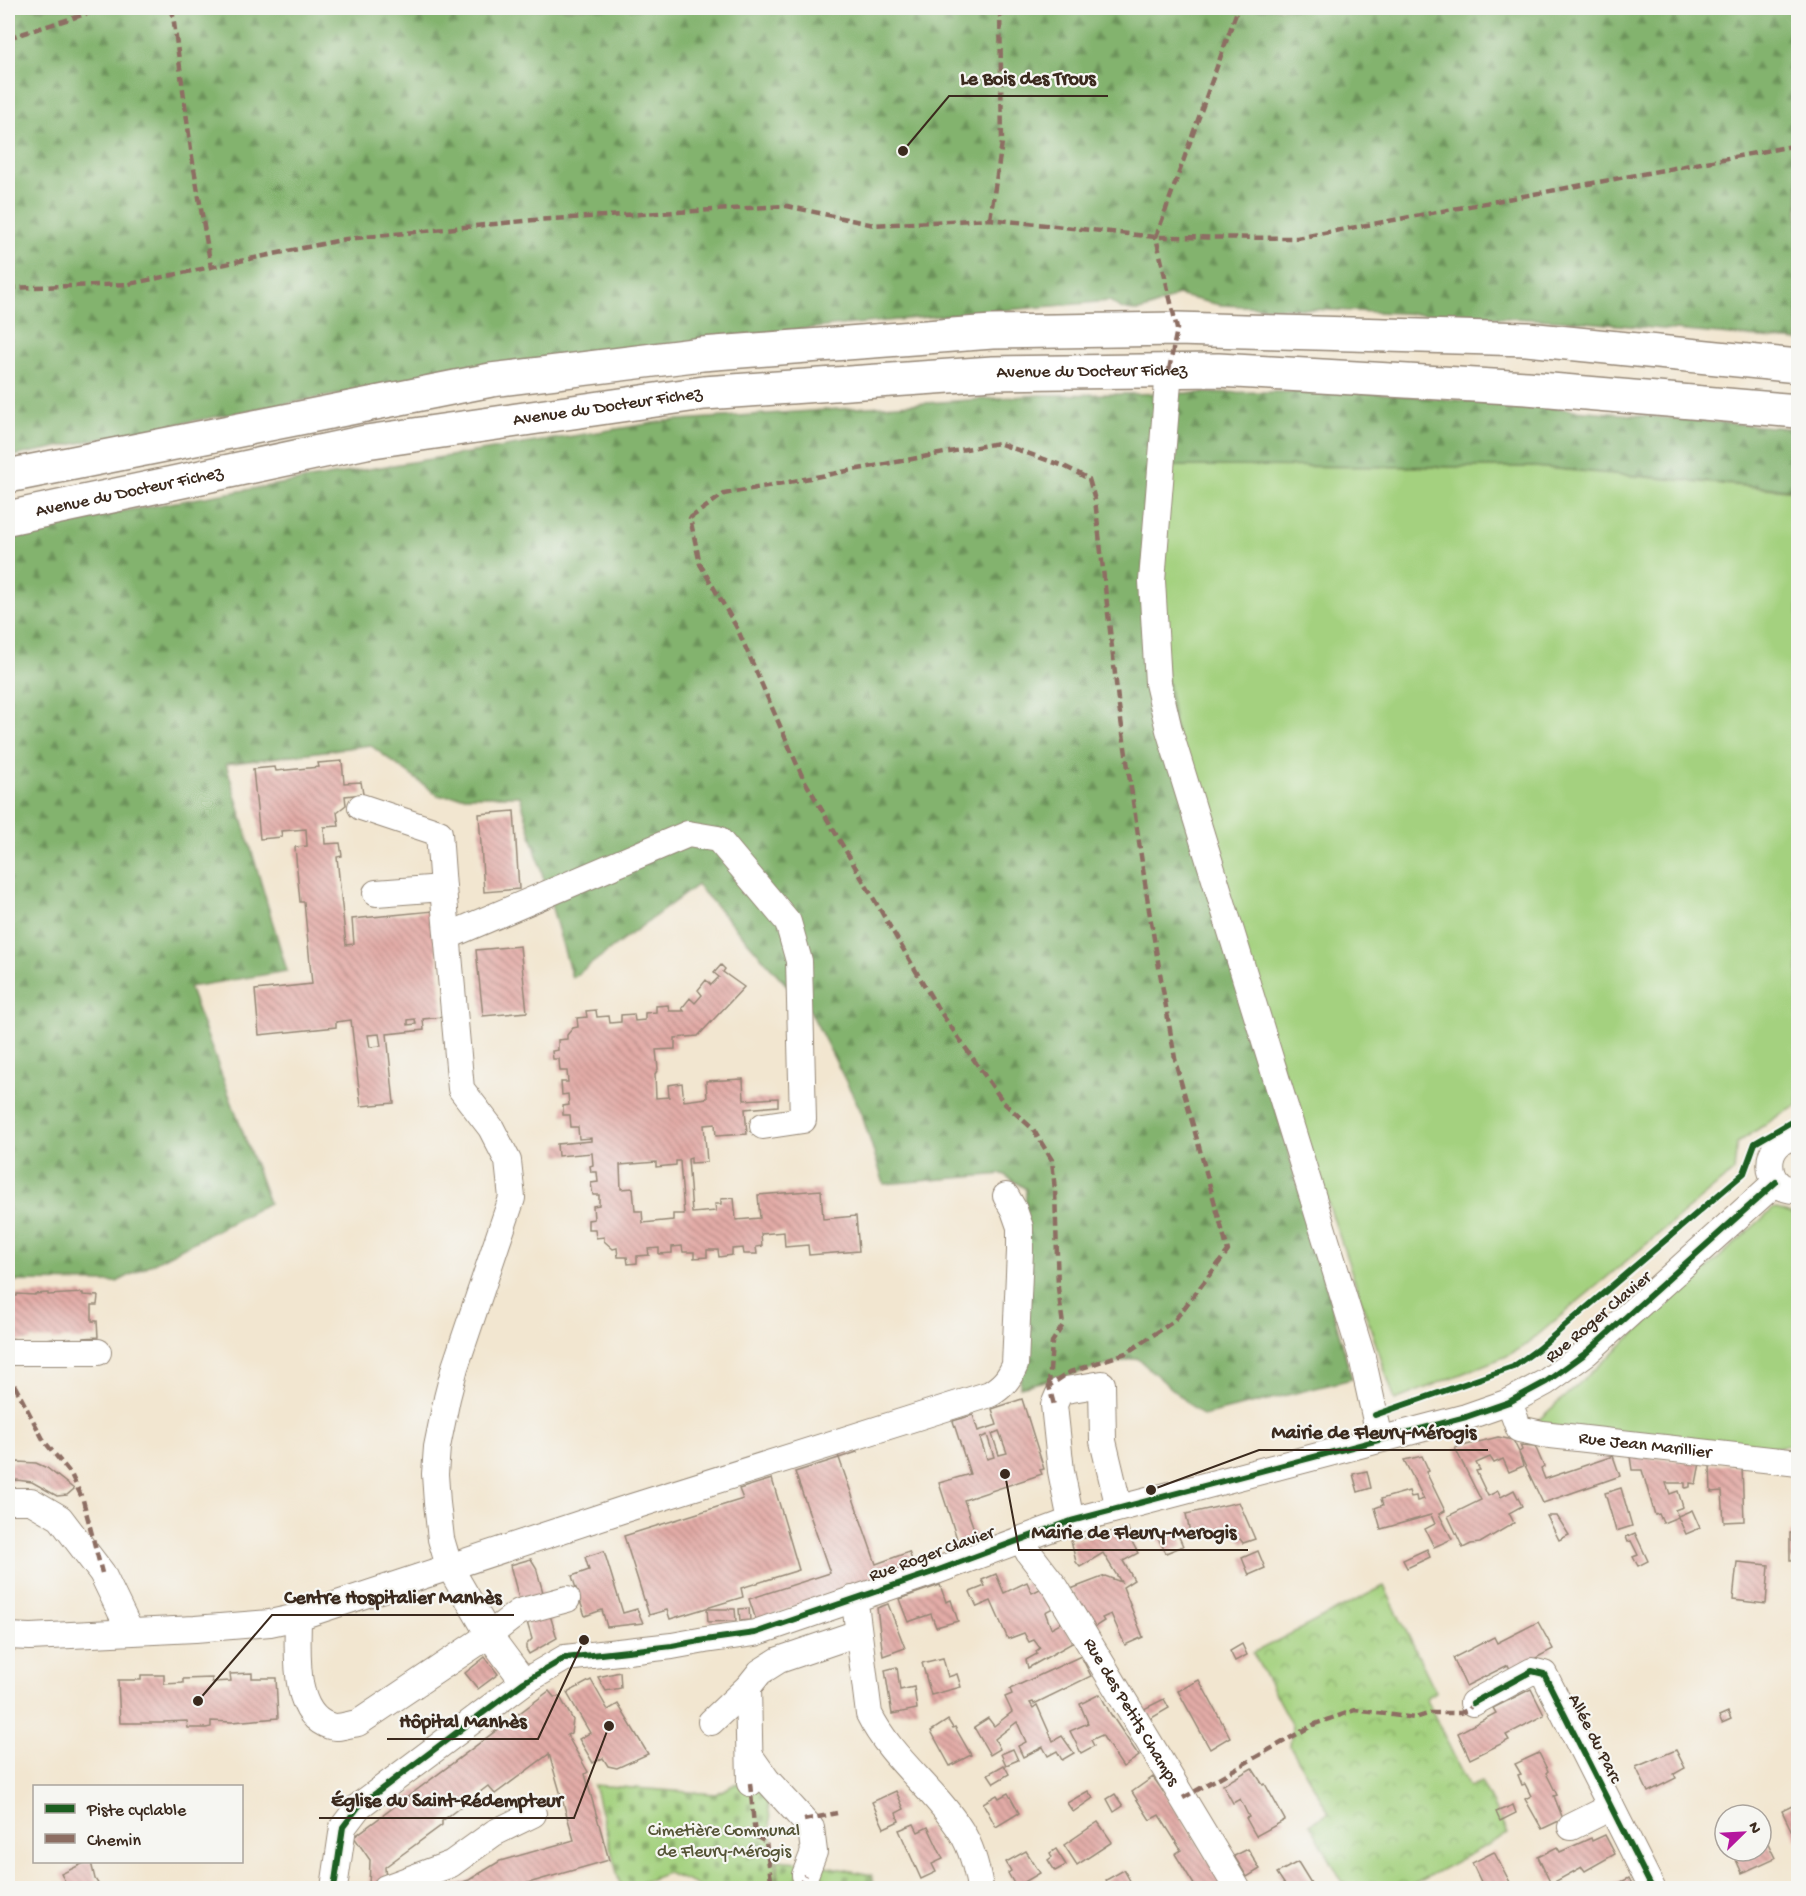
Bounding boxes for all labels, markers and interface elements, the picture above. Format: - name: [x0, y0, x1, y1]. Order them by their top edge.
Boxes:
- callout: Le Bois des Trous: [949, 58, 1108, 96]
- text: Le Bois des Trous: [960, 69, 1097, 92]
- street label: Avenue du Docteur Fichez: [996, 360, 1188, 383]
- street label: Avenue du Docteur Fichez: [512, 383, 704, 431]
- street label: Avenue du Docteur Fichez: [34, 462, 226, 522]
- street label: Rue Roger Clavier: [1542, 1267, 1657, 1368]
- callout: Mairie de Fleury-Mérogis: [1259, 1412, 1488, 1450]
- text: Mairie de Fleury-Mérogis: [1272, 1423, 1478, 1446]
- street label: Rue Jean Marillier: [1578, 1428, 1714, 1464]
- callout: Mairie de Fleury-Merogis: [1019, 1512, 1248, 1550]
- street label: Rue Roger Clavier: [867, 1522, 999, 1587]
- text: Mairie de Fleury-Merogis: [1032, 1523, 1238, 1546]
- callout: Centre Hospitalier Manhès: [272, 1577, 514, 1615]
- text: Centre Hospitalier Manhès: [283, 1588, 503, 1611]
- street label: Rue des Petits Champs: [1078, 1635, 1184, 1791]
- street label: Allée du Parc: [1563, 1691, 1626, 1788]
- callout: Hôpital Manhès: [387, 1701, 538, 1739]
- text: Hôpital Manhès: [399, 1712, 528, 1735]
- callout: Église du Saint-Rédempteur: [319, 1780, 574, 1818]
- legend: [33, 1785, 243, 1863]
- text: Église du Saint-Rédempteur: [331, 1790, 565, 1814]
- text: Piste cyclable: [86, 1801, 187, 1822]
- north arrow: [1713, 1803, 1773, 1863]
- text: N: [1743, 1820, 1765, 1837]
- park label: Cimetière Communal de Fleury-Mérogis: [648, 1821, 800, 1863]
- text: Chemin: [87, 1831, 141, 1852]

